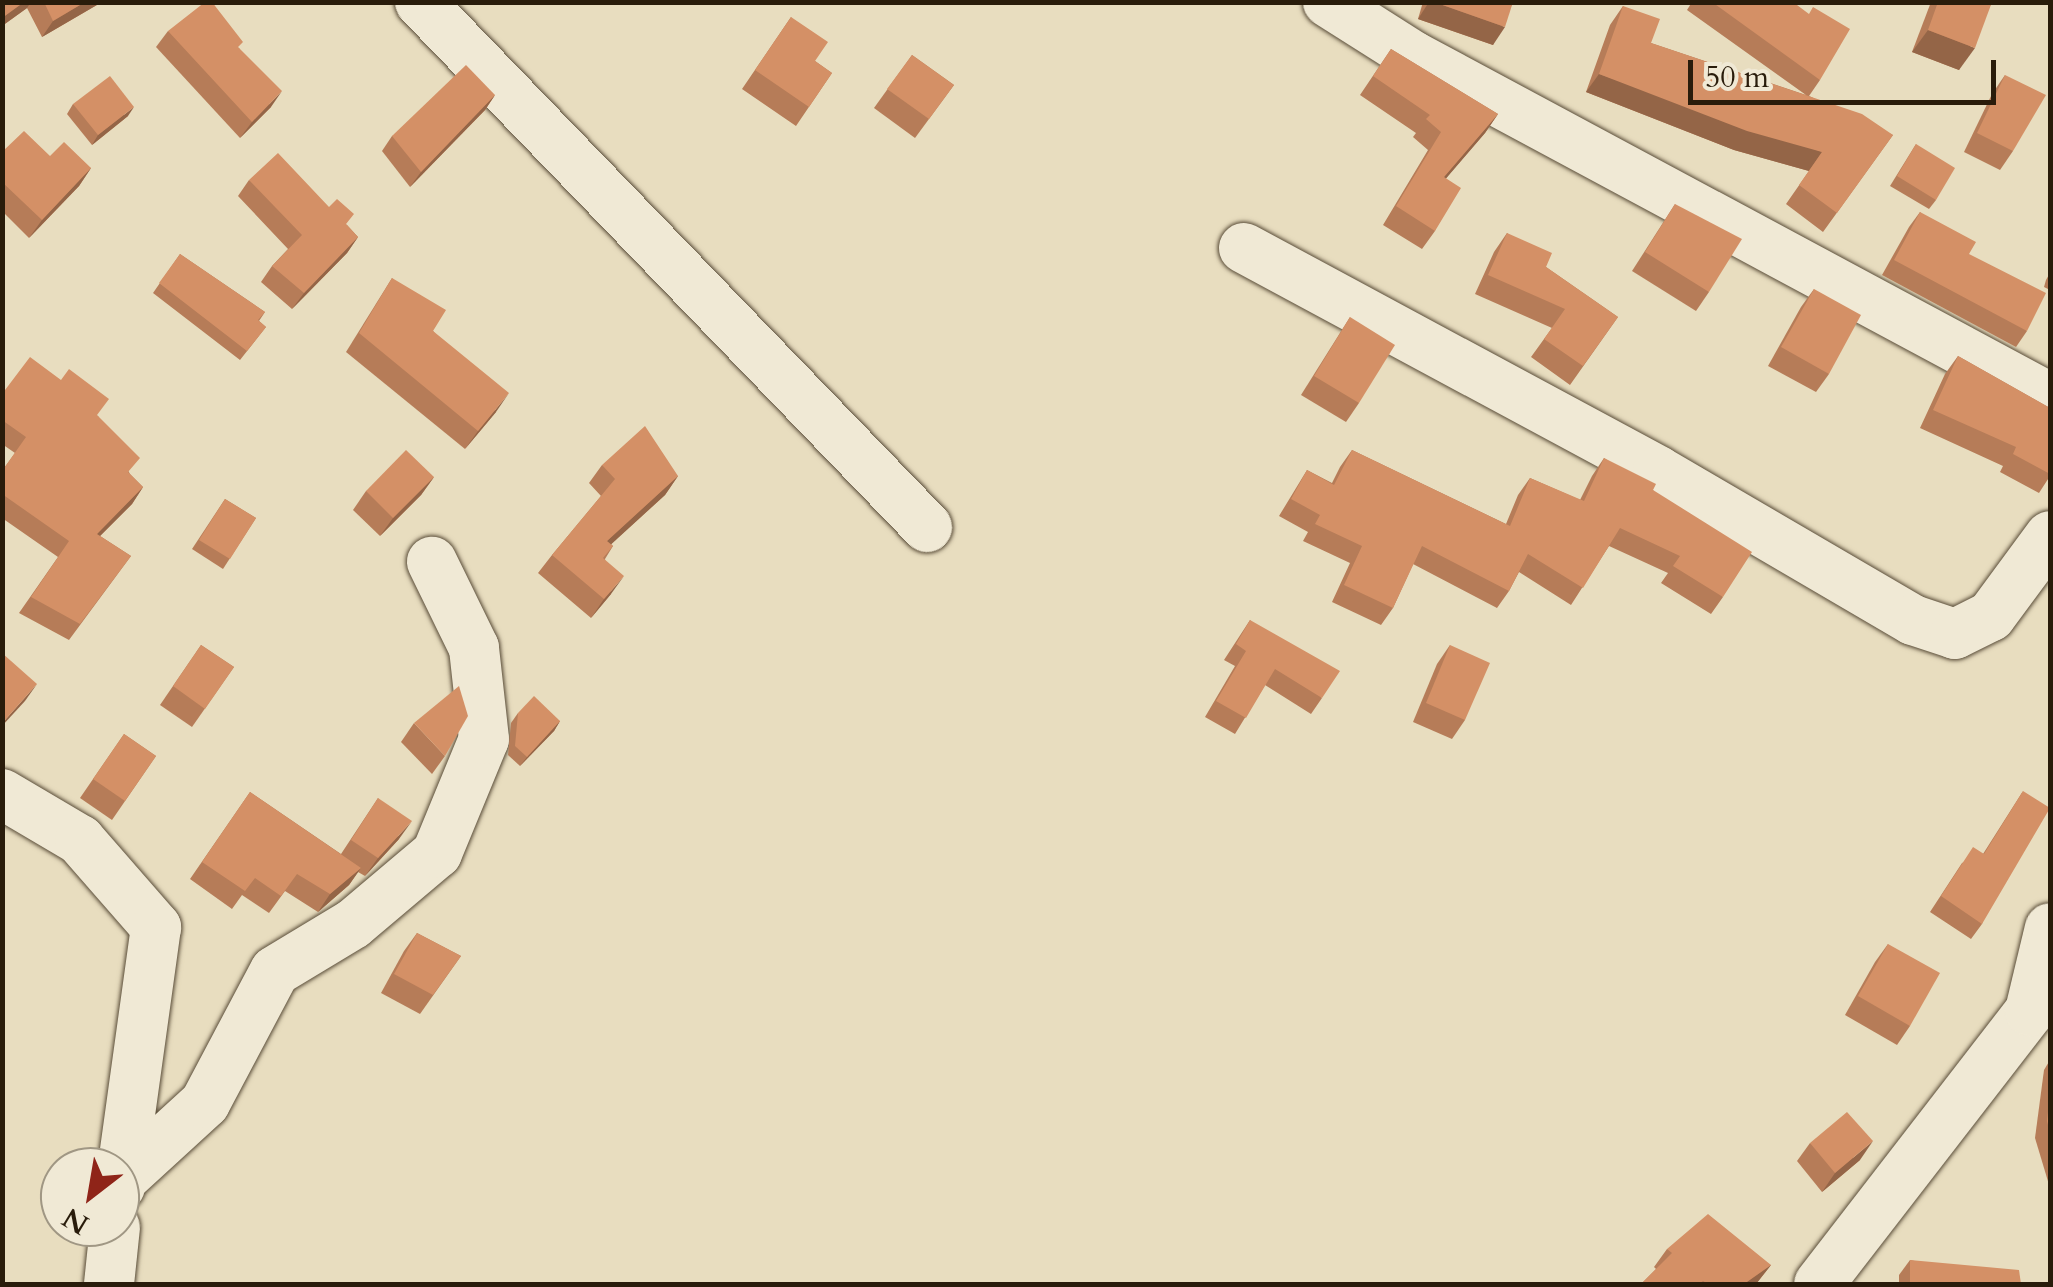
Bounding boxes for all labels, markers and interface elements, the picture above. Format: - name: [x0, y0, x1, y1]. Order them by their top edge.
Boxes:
- scale bar: [1693, 40, 2000, 102]
- text: 50 m: [1705, 57, 1769, 98]
- north arrow: [40, 1147, 140, 1247]
- text: N: [55, 1198, 96, 1244]

